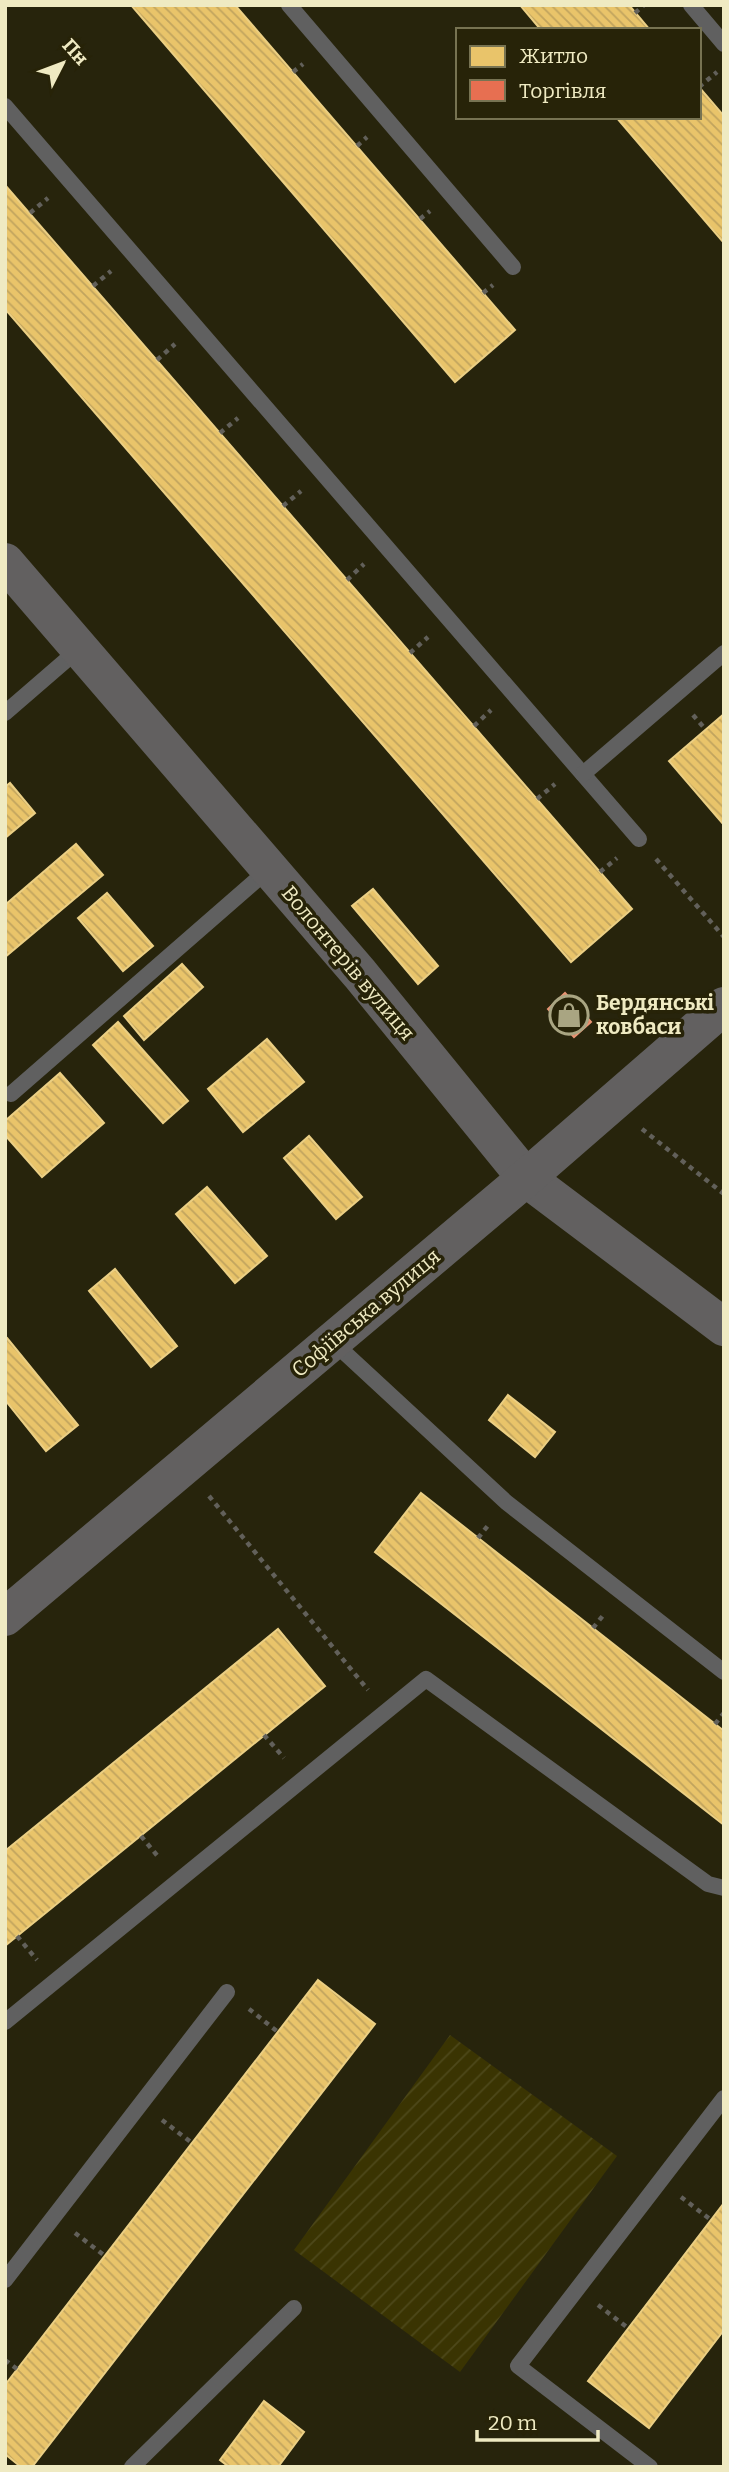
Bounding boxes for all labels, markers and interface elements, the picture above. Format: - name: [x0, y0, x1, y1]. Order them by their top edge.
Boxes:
- north arrow: [28, 28, 98, 98]
- legend: [456, 28, 701, 119]
- text: Пн: [58, 34, 93, 70]
- text: Житло: [519, 43, 588, 69]
- text: Торгівля: [519, 78, 606, 104]
- street label: Волонтерів вулиця: [276, 880, 420, 1046]
- place label: Бердянські ковбаси: [596, 990, 714, 1040]
- shop icon: Бердянські ковбаси: [548, 994, 590, 1036]
- street label: Софіївська вулиця: [286, 1243, 446, 1383]
- scale bar: [477, 2398, 598, 2442]
- text: 20 m: [488, 2410, 537, 2436]

